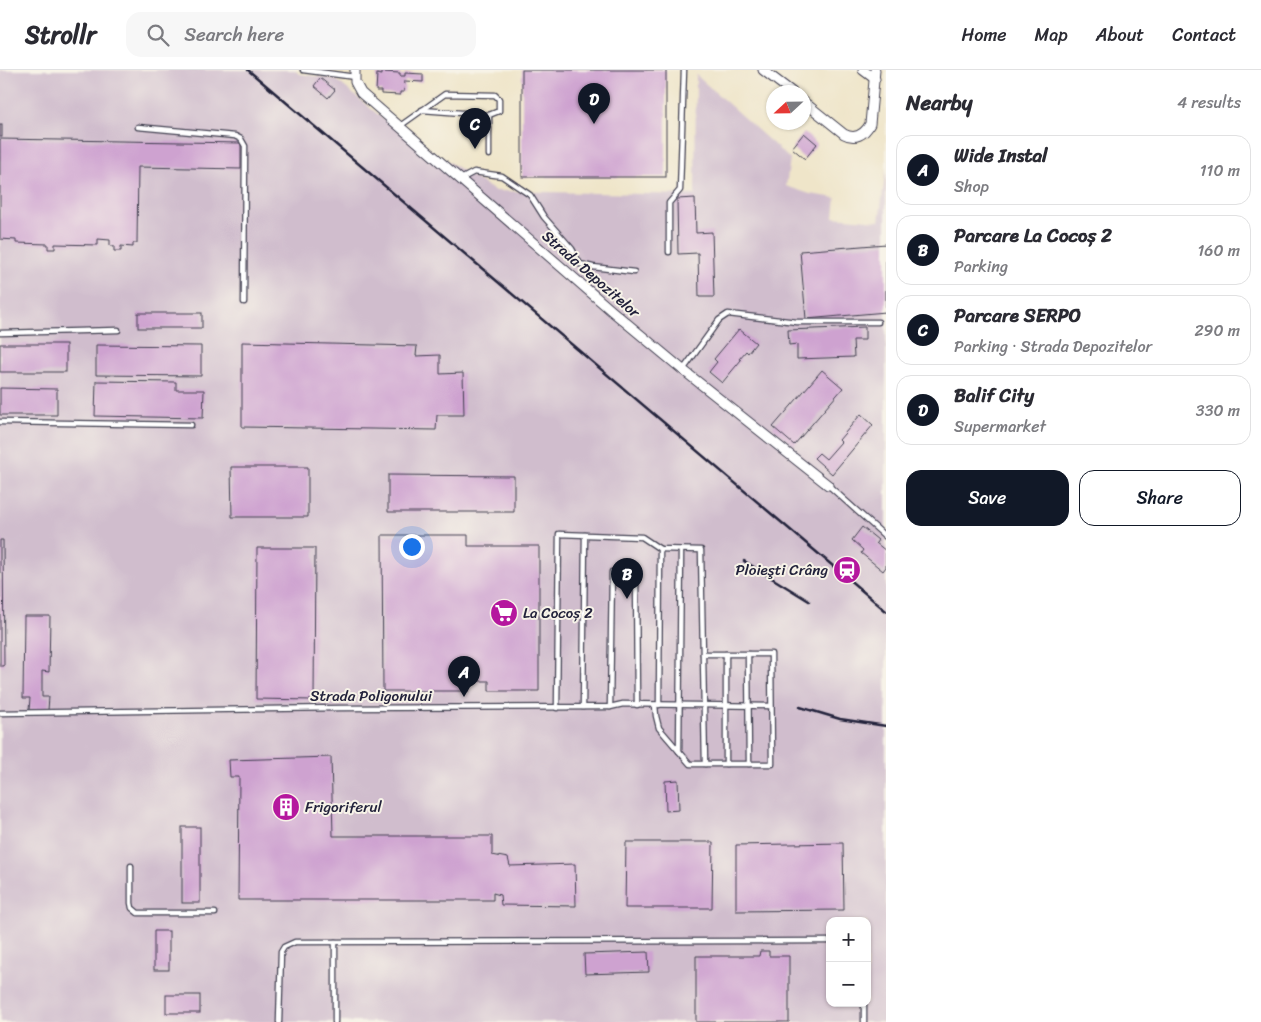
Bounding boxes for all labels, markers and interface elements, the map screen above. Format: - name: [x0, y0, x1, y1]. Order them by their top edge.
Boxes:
- search box: [126, 12, 476, 57]
- text: Strollr: [25, 14, 96, 56]
- text: Search here: [184, 18, 284, 51]
- text: Home: [962, 19, 1007, 51]
- text: Map: [1035, 19, 1068, 51]
- text: About: [1096, 19, 1144, 51]
- text: Contact: [1172, 19, 1236, 51]
- icon: search: [144, 21, 172, 49]
- pin: D: [578, 83, 610, 124]
- text: Nearby: [906, 84, 972, 122]
- north arrow: [766, 85, 811, 130]
- text: 4 results: [1177, 88, 1241, 117]
- pin: C: [459, 108, 491, 149]
- text: Wide Instal: [954, 139, 1047, 172]
- text: A: [918, 156, 928, 185]
- text: 110 m: [1200, 156, 1240, 185]
- text: Shop: [954, 172, 989, 201]
- text: Parcare La Cocoș 2: [954, 219, 1112, 252]
- street label: Strada Depozitelor: [536, 224, 647, 325]
- text: B: [918, 236, 928, 265]
- text: 160 m: [1197, 236, 1240, 265]
- text: Parking: [954, 252, 1008, 281]
- text: Parcare SERPO: [954, 299, 1081, 332]
- text: C: [918, 316, 928, 345]
- text: 290 m: [1194, 316, 1240, 345]
- text: Parking · Strada Depozitelor: [954, 332, 1152, 361]
- text: Balif City: [954, 379, 1034, 412]
- text: D: [918, 396, 928, 425]
- text: 330 m: [1196, 396, 1240, 425]
- text: Supermarket: [954, 412, 1046, 441]
- button: Save: [906, 470, 1069, 526]
- button: Share: [1079, 470, 1241, 526]
- your location: [399, 534, 425, 560]
- station icon: Ploieşti Crâng: [832, 555, 862, 585]
- place label: Ploieşti Crâng: [735, 557, 828, 583]
- pin: B: [611, 558, 643, 599]
- supermarket icon: La Cocoș 2: [489, 598, 519, 628]
- place label: La Cocoș 2: [523, 600, 593, 626]
- pin: A: [448, 656, 480, 697]
- street label: Strada Poligonului: [310, 683, 433, 709]
- building icon: Frigoriferul: [271, 792, 301, 822]
- place label: Frigoriferul: [305, 794, 382, 820]
- map controls: [826, 917, 871, 1007]
- button: +: [826, 917, 871, 962]
- button: −: [826, 962, 871, 1007]

